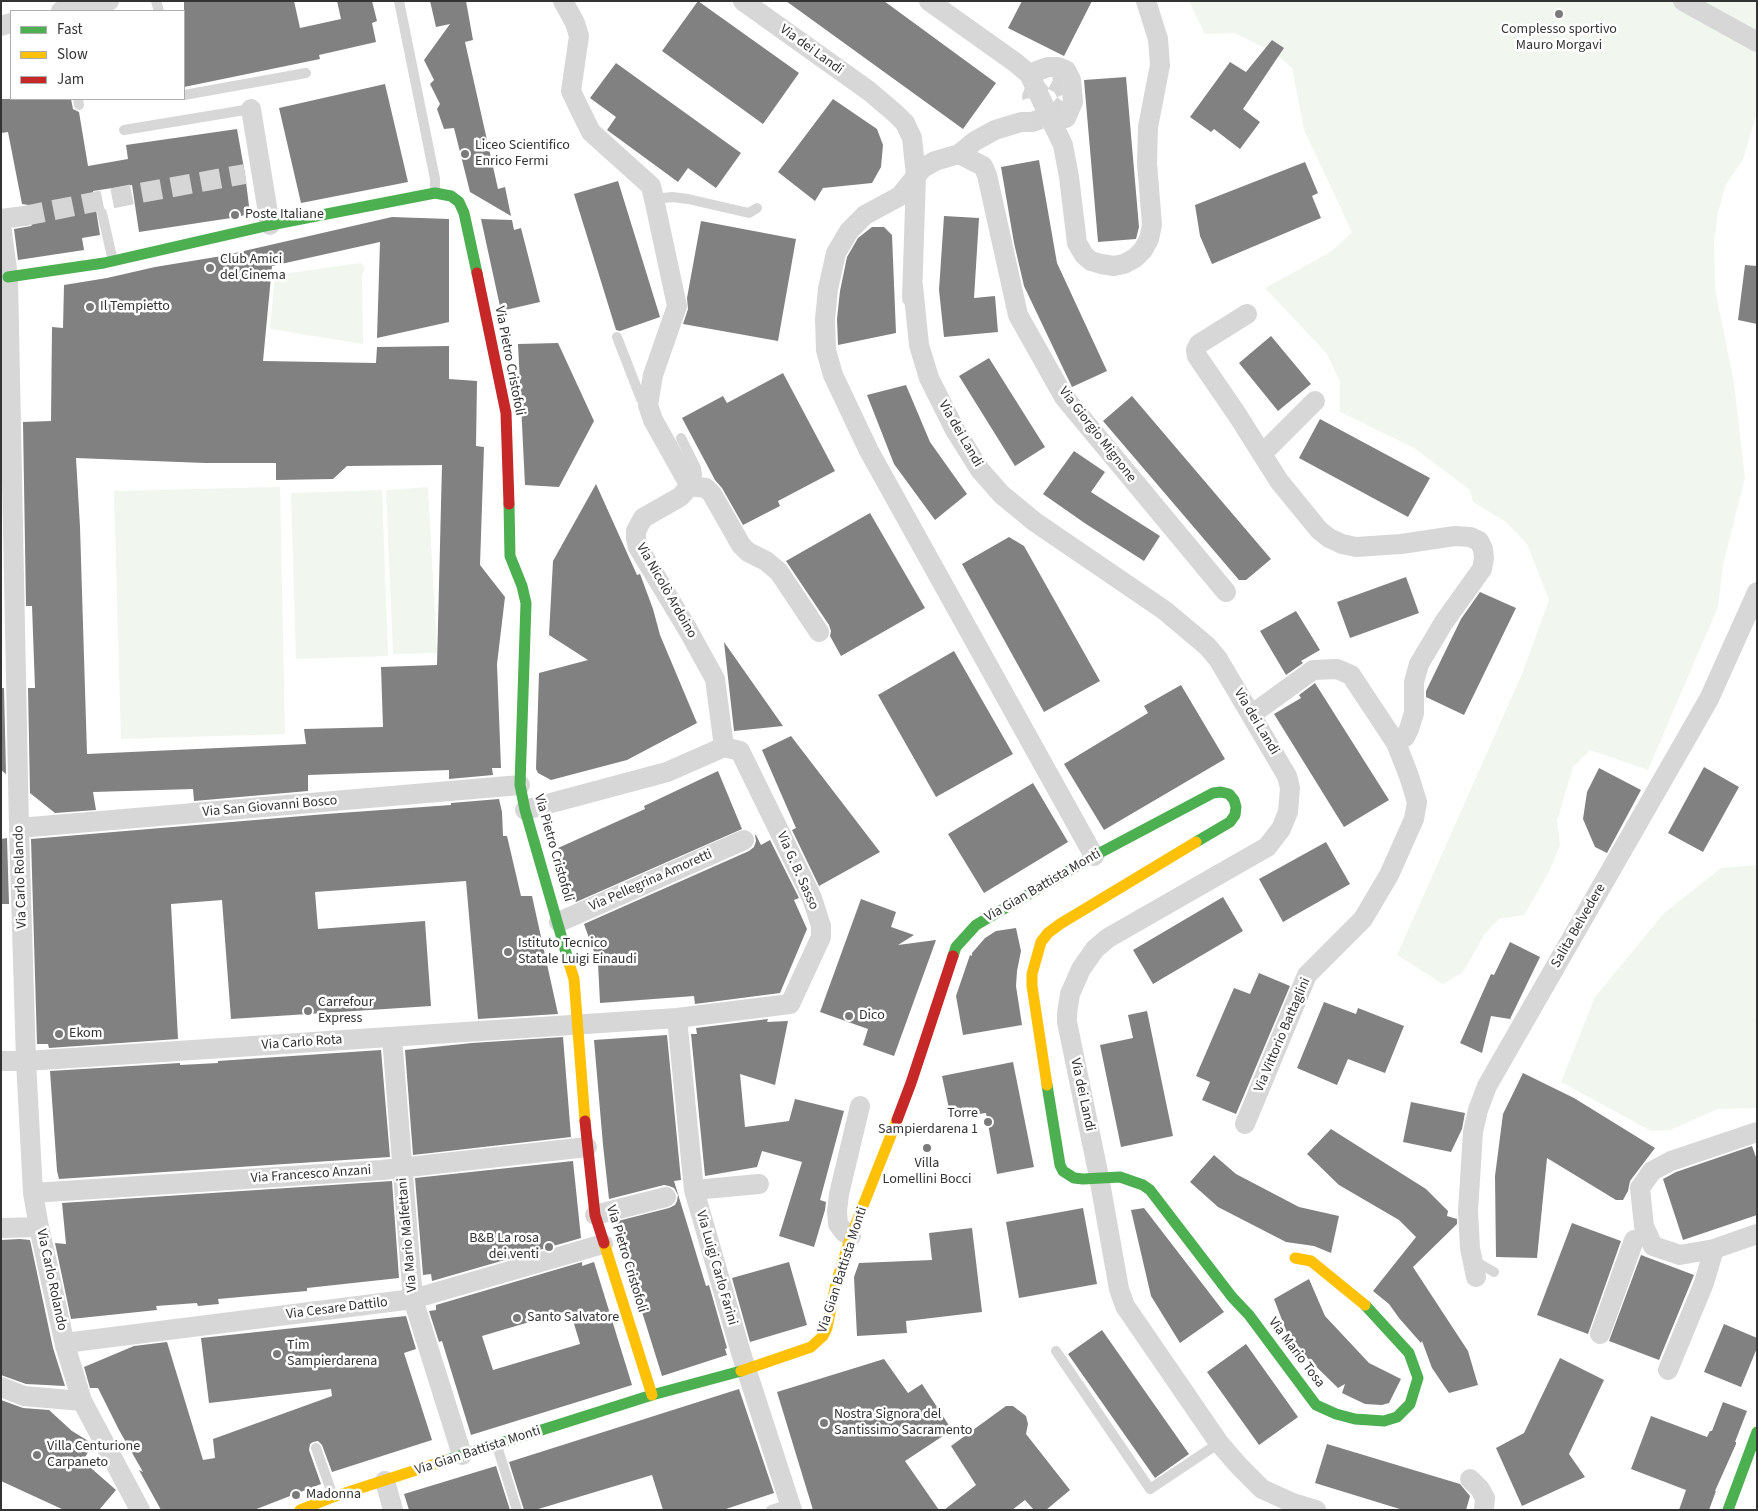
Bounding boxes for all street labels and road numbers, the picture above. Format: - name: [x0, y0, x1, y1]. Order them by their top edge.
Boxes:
- street label: Via dei Landi: [776, 21, 846, 79]
- street label: Via Pietro Cristofoli: [490, 305, 528, 417]
- street label: Via Giorgio Mignone: [1055, 384, 1139, 486]
- street label: Via dei Landi: [934, 398, 986, 470]
- street label: Via Nicolò Ardoino: [632, 540, 700, 642]
- street label: Via dei Landi: [1230, 686, 1282, 758]
- street label: Via Pietro Cristofoli: [530, 792, 576, 904]
- street label: Via San Giovanni Bosco: [202, 793, 338, 821]
- street label: Via Carlo Rolando: [11, 825, 31, 929]
- street label: Via G. B. Sasso: [772, 829, 822, 913]
- street label: Via Pellegrina Amoretti: [587, 846, 715, 916]
- street label: Via Gian Battista Monti: [982, 846, 1104, 926]
- street label: Salita Belvedere: [1548, 881, 1610, 971]
- street label: Via Vittorio Battaglini: [1251, 975, 1315, 1095]
- street label: Via Carlo Rota: [261, 1032, 343, 1054]
- street label: Via dei Landi: [1066, 1057, 1098, 1133]
- street label: Via Francesco Anzani: [250, 1162, 372, 1188]
- street label: Via Mario Malfettani: [395, 1177, 421, 1293]
- street label: Via Pietro Cristofoli: [602, 1203, 650, 1315]
- street label: Via Gian Battista Monti: [815, 1205, 871, 1335]
- street label: Via Luigi Carlo Farini: [692, 1209, 740, 1327]
- street label: Via Carlo Rolando: [32, 1228, 70, 1332]
- street label: Via Cesare Dattilo: [285, 1294, 389, 1324]
- street label: Via Mario Tosa: [1264, 1315, 1328, 1391]
- street label: Via Gian Battista Monti: [413, 1423, 543, 1479]

